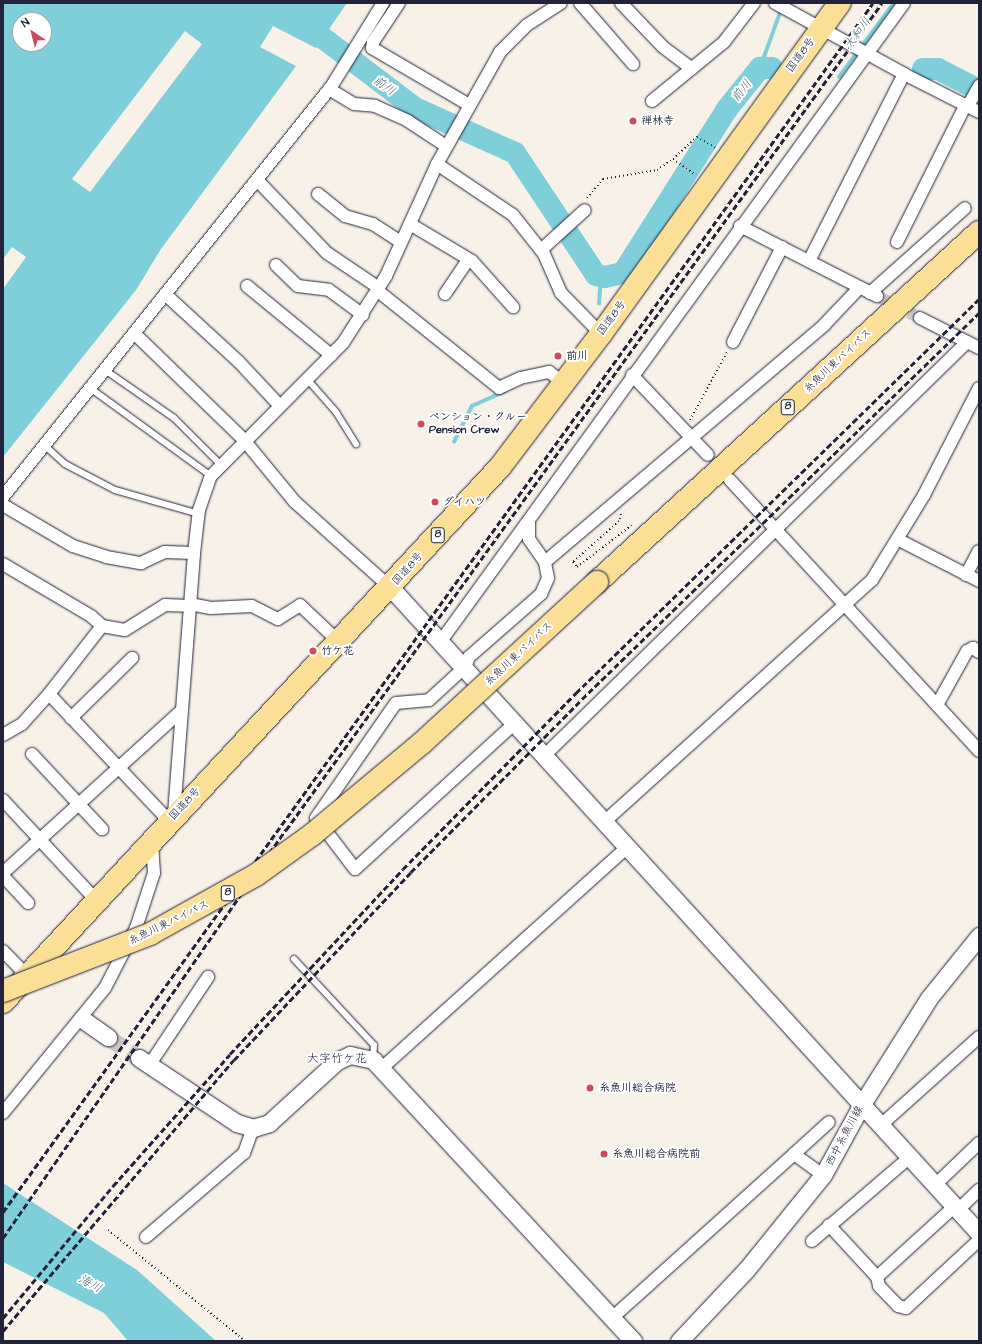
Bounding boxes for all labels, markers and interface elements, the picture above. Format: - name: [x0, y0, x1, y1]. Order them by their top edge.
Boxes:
- north arrow: [12, 12, 52, 52]
- text: N: [18, 14, 33, 31]
- water label: 大和川: [841, 15, 875, 53]
- street label: 国道8号: [784, 35, 818, 75]
- water label: 前川: [370, 73, 398, 99]
- water label: 前川: [729, 77, 755, 105]
- place label: 禅林寺: [641, 114, 674, 128]
- marker: 禅林寺: [628, 116, 638, 126]
- street label: 国道8号: [595, 298, 629, 338]
- street label: 糸魚川東バイパス: [801, 326, 875, 396]
- place label: 前川: [566, 349, 588, 363]
- marker: 前川: [553, 351, 563, 361]
- road number: 8: [780, 399, 796, 415]
- place label: ペンション・クルー Pension Crew: [429, 411, 528, 437]
- marker: ペンション・クルー Pension Crew: [416, 419, 426, 429]
- place label: ダイハツ: [443, 495, 487, 509]
- marker: ダイハツ: [430, 497, 440, 507]
- road number: 8: [430, 527, 446, 543]
- street label: 国道8号: [390, 550, 426, 588]
- street label: 糸魚川東バイパス: [482, 619, 556, 689]
- place label: 竹ケ花: [321, 644, 354, 658]
- marker: 竹ケ花: [308, 646, 318, 656]
- street label: 国道8号: [166, 785, 204, 823]
- road number: 8: [220, 885, 236, 901]
- street label: 糸魚川東バイパス: [127, 898, 211, 948]
- district label: 大字竹ケ花: [307, 1052, 367, 1066]
- place label: 糸魚川総合病院: [599, 1081, 676, 1095]
- marker: 糸魚川総合病院: [584, 1082, 596, 1094]
- street label: 西中糸魚川線: [824, 1104, 866, 1168]
- place label: 糸魚川総合病院前: [612, 1147, 700, 1161]
- marker: 糸魚川総合病院前: [599, 1149, 609, 1159]
- water label: 海川: [76, 1272, 104, 1296]

